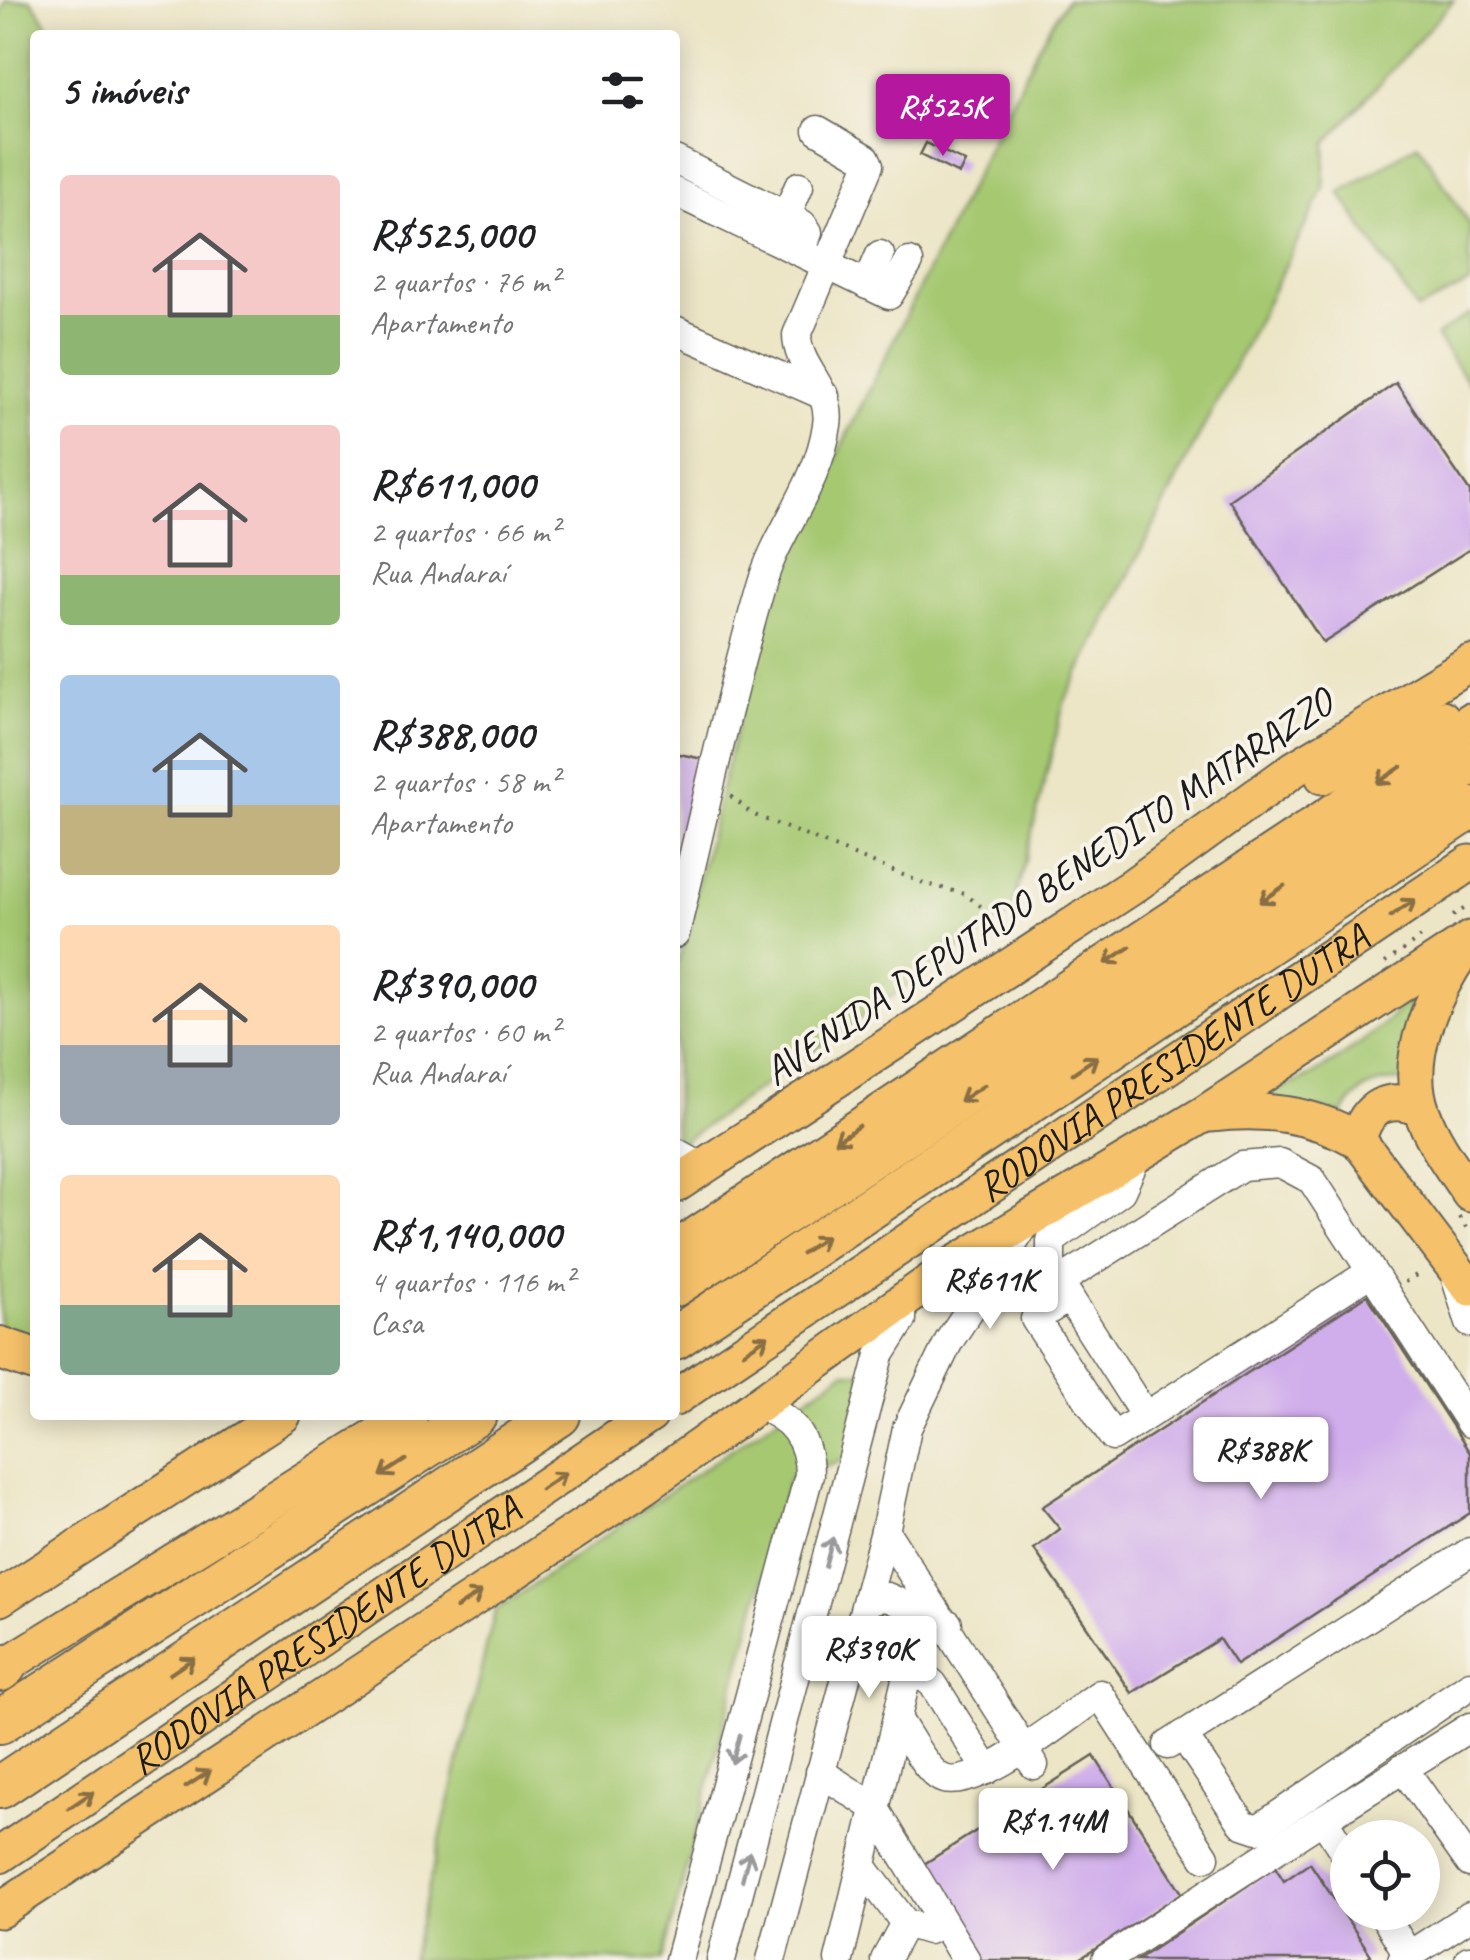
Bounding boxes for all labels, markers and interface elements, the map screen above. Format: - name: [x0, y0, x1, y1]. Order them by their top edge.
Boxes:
- icon: filters: [595, 63, 650, 118]
- text: 5 imóveis: [60, 64, 186, 117]
- pin: R$525K: [862, 74, 1024, 159]
- text: R$525K: [898, 86, 988, 127]
- text: R$525,000: [370, 208, 532, 261]
- icon: home: [140, 215, 260, 335]
- text: 2 quartos · 76 m²: [370, 261, 559, 302]
- text: Apartamento: [370, 302, 512, 343]
- text: R$611,000: [370, 458, 534, 511]
- icon: home: [140, 465, 260, 585]
- text: 2 quartos · 66 m²: [370, 511, 559, 552]
- text: Rua Andaraí: [370, 552, 506, 593]
- street label: AVENIDA DEPUTADO BENEDITO MATARAZZO: [754, 675, 1345, 1097]
- text: R$388,000: [370, 708, 533, 761]
- icon: home: [140, 715, 260, 835]
- text: 2 quartos · 58 m²: [370, 761, 559, 802]
- one-way arrow: [1375, 764, 1403, 785]
- text: Apartamento: [370, 802, 512, 843]
- one-way arrow: [1259, 883, 1287, 904]
- one-way arrow: [1388, 898, 1416, 919]
- street label: RODOVIA PRESIDENTE DUTRA: [967, 912, 1380, 1213]
- one-way arrow: [1104, 944, 1133, 965]
- text: R$390,000: [370, 958, 533, 1011]
- icon: home: [140, 965, 260, 1085]
- text: 2 quartos · 60 m²: [370, 1011, 559, 1052]
- text: Rua Andaraí: [370, 1052, 506, 1093]
- one-way arrow: [1070, 1054, 1099, 1075]
- one-way arrow: [959, 1083, 987, 1104]
- one-way arrow: [834, 1124, 862, 1145]
- text: R$1,140,000: [370, 1208, 561, 1261]
- icon: home: [140, 1215, 260, 1335]
- one-way arrow: [800, 1235, 828, 1256]
- pin: R$611K: [909, 1247, 1071, 1332]
- text: R$611K: [944, 1259, 1036, 1300]
- text: 4 quartos · 116 m²: [370, 1261, 573, 1302]
- text: Casa: [370, 1302, 423, 1343]
- one-way arrow: [741, 1334, 769, 1355]
- pin: R$388K: [1180, 1417, 1342, 1502]
- text: R$388K: [1215, 1429, 1307, 1470]
- one-way arrow: [379, 1457, 408, 1478]
- one-way arrow: [538, 1470, 566, 1491]
- street label: RODOVIA PRESIDENTE DUTRA: [119, 1484, 531, 1785]
- one-way arrow: [820, 1536, 839, 1568]
- one-way arrow: [455, 1590, 483, 1611]
- pin: R$390K: [788, 1616, 950, 1701]
- text: R$390K: [824, 1628, 914, 1669]
- one-way arrow: [168, 1656, 195, 1676]
- one-way arrow: [725, 1733, 744, 1764]
- one-way arrow: [184, 1769, 212, 1790]
- pin: R$1.14M: [961, 1788, 1145, 1873]
- one-way arrow: [66, 1790, 94, 1811]
- text: R$1.14M: [1001, 1800, 1105, 1841]
- map controls: [1330, 1820, 1440, 1930]
- button: locate: [1330, 1820, 1440, 1930]
- one-way arrow: [737, 1851, 756, 1882]

